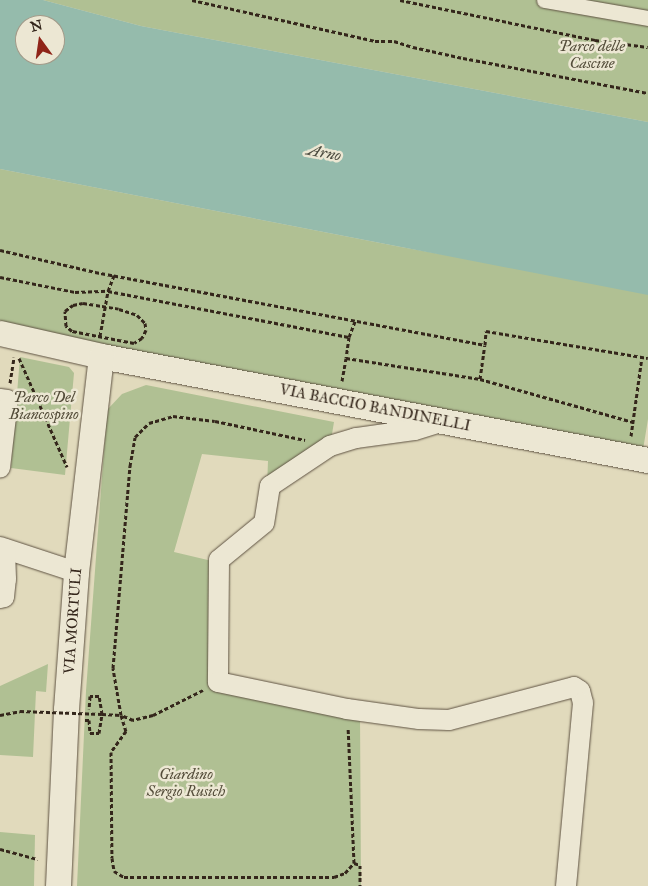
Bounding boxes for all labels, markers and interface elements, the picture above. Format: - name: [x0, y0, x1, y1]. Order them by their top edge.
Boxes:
- north arrow: [15, 15, 65, 65]
- text: N: [29, 16, 44, 36]
- park label: Parco delle Cascine: [559, 37, 625, 72]
- water label: Arno: [305, 140, 343, 166]
- street label: VIA BACCIO BANDINELLI: [278, 381, 472, 435]
- park label: Parco Del Biancospino: [9, 388, 79, 423]
- street label: VIA MORTULI: [60, 567, 86, 675]
- park label: Giardino Sergio Rusich: [147, 765, 225, 800]

